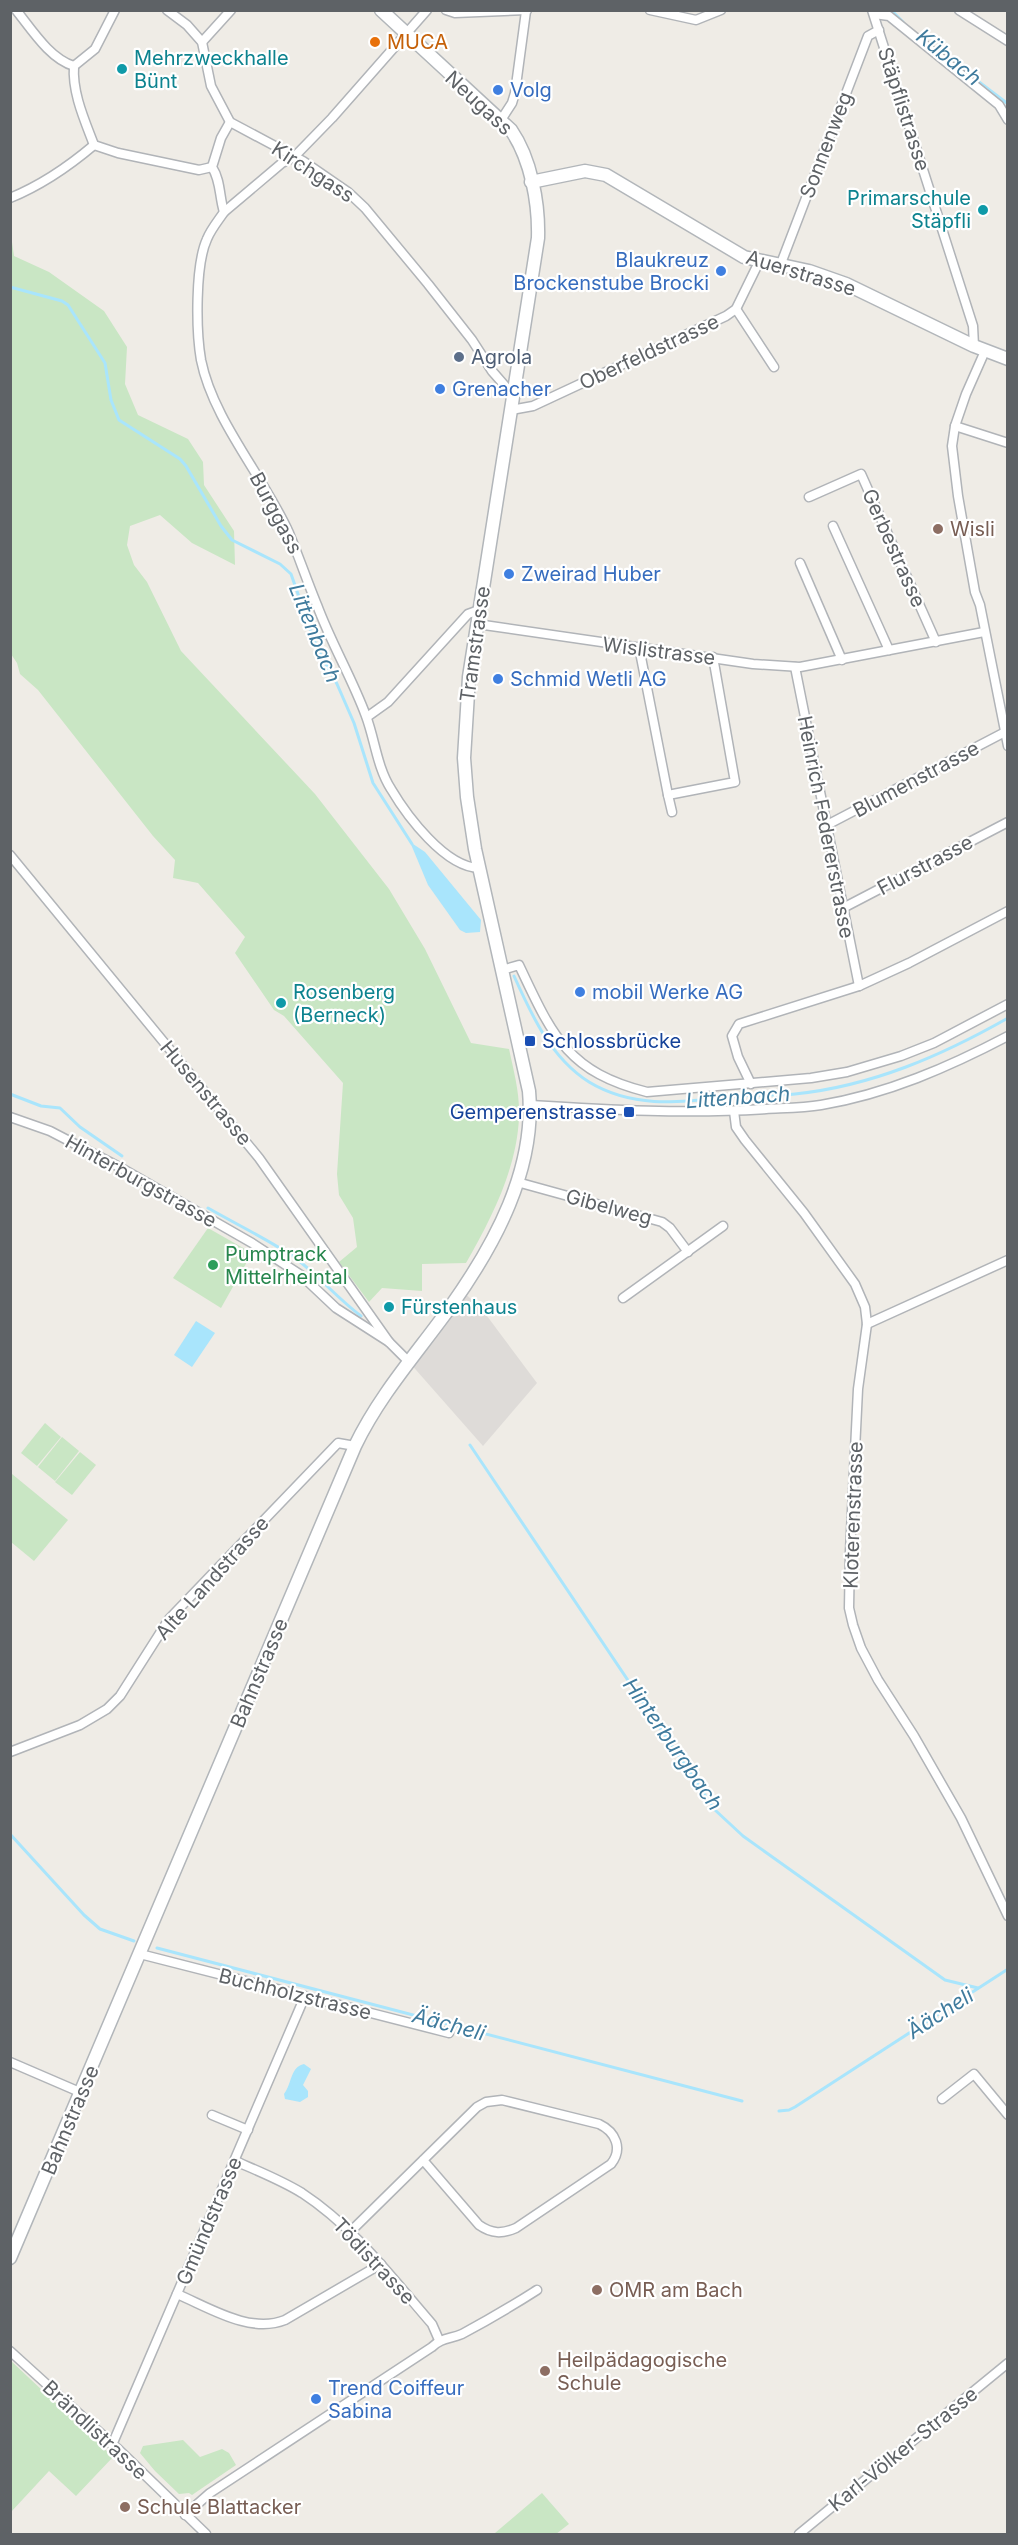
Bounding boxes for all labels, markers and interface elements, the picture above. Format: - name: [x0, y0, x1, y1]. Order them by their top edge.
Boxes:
- water label: Kübach: [912, 23, 986, 91]
- place label: MUCA: [387, 30, 448, 54]
- marker: MUCA: [368, 35, 382, 49]
- street label: Stäpflistrasse: [873, 44, 935, 174]
- place label: Mehrzweckhalle Bünt: [134, 46, 289, 93]
- marker: Mehrzweckhalle Bünt: [115, 62, 129, 76]
- street label: Neugass: [440, 66, 518, 140]
- place label: Volg: [510, 78, 552, 102]
- marker: Volg: [491, 83, 505, 97]
- street label: Sonnenweg: [795, 88, 857, 202]
- street label: Kirchgass: [267, 136, 359, 208]
- place label: Primarschule Stäpfli: [847, 186, 971, 233]
- marker: Primarschule Stäpfli: [976, 203, 990, 217]
- street label: Auerstrasse: [743, 245, 859, 301]
- place label: Blaukreuz Brockenstube Brocki: [513, 248, 709, 295]
- marker: Blaukreuz Brockenstube Brocki: [714, 264, 728, 278]
- street label: Oberfeldstrasse: [575, 309, 723, 395]
- place label: Agrola: [471, 345, 532, 369]
- marker: Agrola: [452, 350, 466, 364]
- place label: Grenacher: [452, 377, 552, 401]
- marker: Grenacher: [433, 382, 447, 396]
- street label: Burggass: [245, 468, 307, 558]
- street label: Gerbestrasse: [857, 485, 931, 611]
- place label: Wisli: [950, 517, 995, 541]
- marker: Wisli: [931, 522, 945, 536]
- place label: Zweirad Huber: [521, 562, 661, 586]
- marker: Zweirad Huber: [502, 567, 516, 581]
- water label: Littenbach: [284, 580, 346, 686]
- street label: Tramstrasse: [455, 585, 495, 703]
- street label: Wislistrasse: [601, 632, 717, 670]
- place label: Schmid Wetli AG: [510, 667, 667, 691]
- marker: Schmid Wetli AG: [491, 672, 505, 686]
- street label: Heinrich Federerstrasse: [793, 714, 859, 940]
- street label: Blumenstrasse: [849, 736, 983, 822]
- street label: Flurstrasse: [873, 830, 977, 900]
- place label: Rosenberg (Berneck): [293, 980, 395, 1027]
- place label: mobil Werke AG: [592, 980, 743, 1004]
- marker: mobil Werke AG: [573, 985, 587, 999]
- marker: Rosenberg (Berneck): [274, 996, 288, 1010]
- place label: Schlossbrücke: [542, 1029, 681, 1053]
- marker: Schlossbrücke: [523, 1034, 537, 1048]
- street label: Husenstrasse: [155, 1036, 257, 1150]
- water label: Littenbach: [685, 1081, 791, 1113]
- place label: Gemperenstrasse: [450, 1100, 617, 1124]
- marker: Gemperenstrasse: [622, 1105, 636, 1119]
- street label: Hinterburgstrasse: [61, 1129, 221, 1233]
- street label: Gibelweg: [563, 1184, 655, 1230]
- place label: Pumptrack Mittelrheintal: [225, 1242, 348, 1289]
- marker: Pumptrack Mittelrheintal: [206, 1258, 220, 1272]
- place label: Fürstenhaus: [401, 1295, 517, 1319]
- marker: Fürstenhaus: [382, 1300, 396, 1314]
- street label: Kloterenstrasse: [838, 1441, 868, 1589]
- street label: Alte Landstrasse: [150, 1511, 274, 1645]
- street label: Bahnstrasse: [225, 1615, 293, 1731]
- water label: Hinterburgbach: [618, 1673, 728, 1815]
- street label: Buchholzstrasse: [216, 1963, 374, 2025]
- water label: Äächeli: [901, 1981, 979, 2044]
- water label: Äächeli: [409, 2001, 489, 2046]
- street label: Bahnstrasse: [36, 2062, 104, 2178]
- street label: Gmündstrasse: [171, 2153, 247, 2289]
- street label: Tödistrasse: [328, 2213, 420, 2309]
- place label: OMR am Bach: [609, 2278, 743, 2302]
- marker: OMR am Bach: [590, 2283, 604, 2297]
- place label: Heilpädagogische Schule: [557, 2348, 727, 2395]
- marker: Heilpädagogische Schule: [538, 2364, 552, 2378]
- street label: Brändlistrasse: [38, 2375, 152, 2485]
- place label: Trend Coiffeur Sabina: [328, 2376, 465, 2423]
- street label: Karl-Völker-Strasse: [824, 2382, 982, 2516]
- marker: Trend Coiffeur Sabina: [309, 2392, 323, 2406]
- place label: Schule Blattacker: [137, 2495, 302, 2519]
- marker: Schule Blattacker: [118, 2500, 132, 2514]

